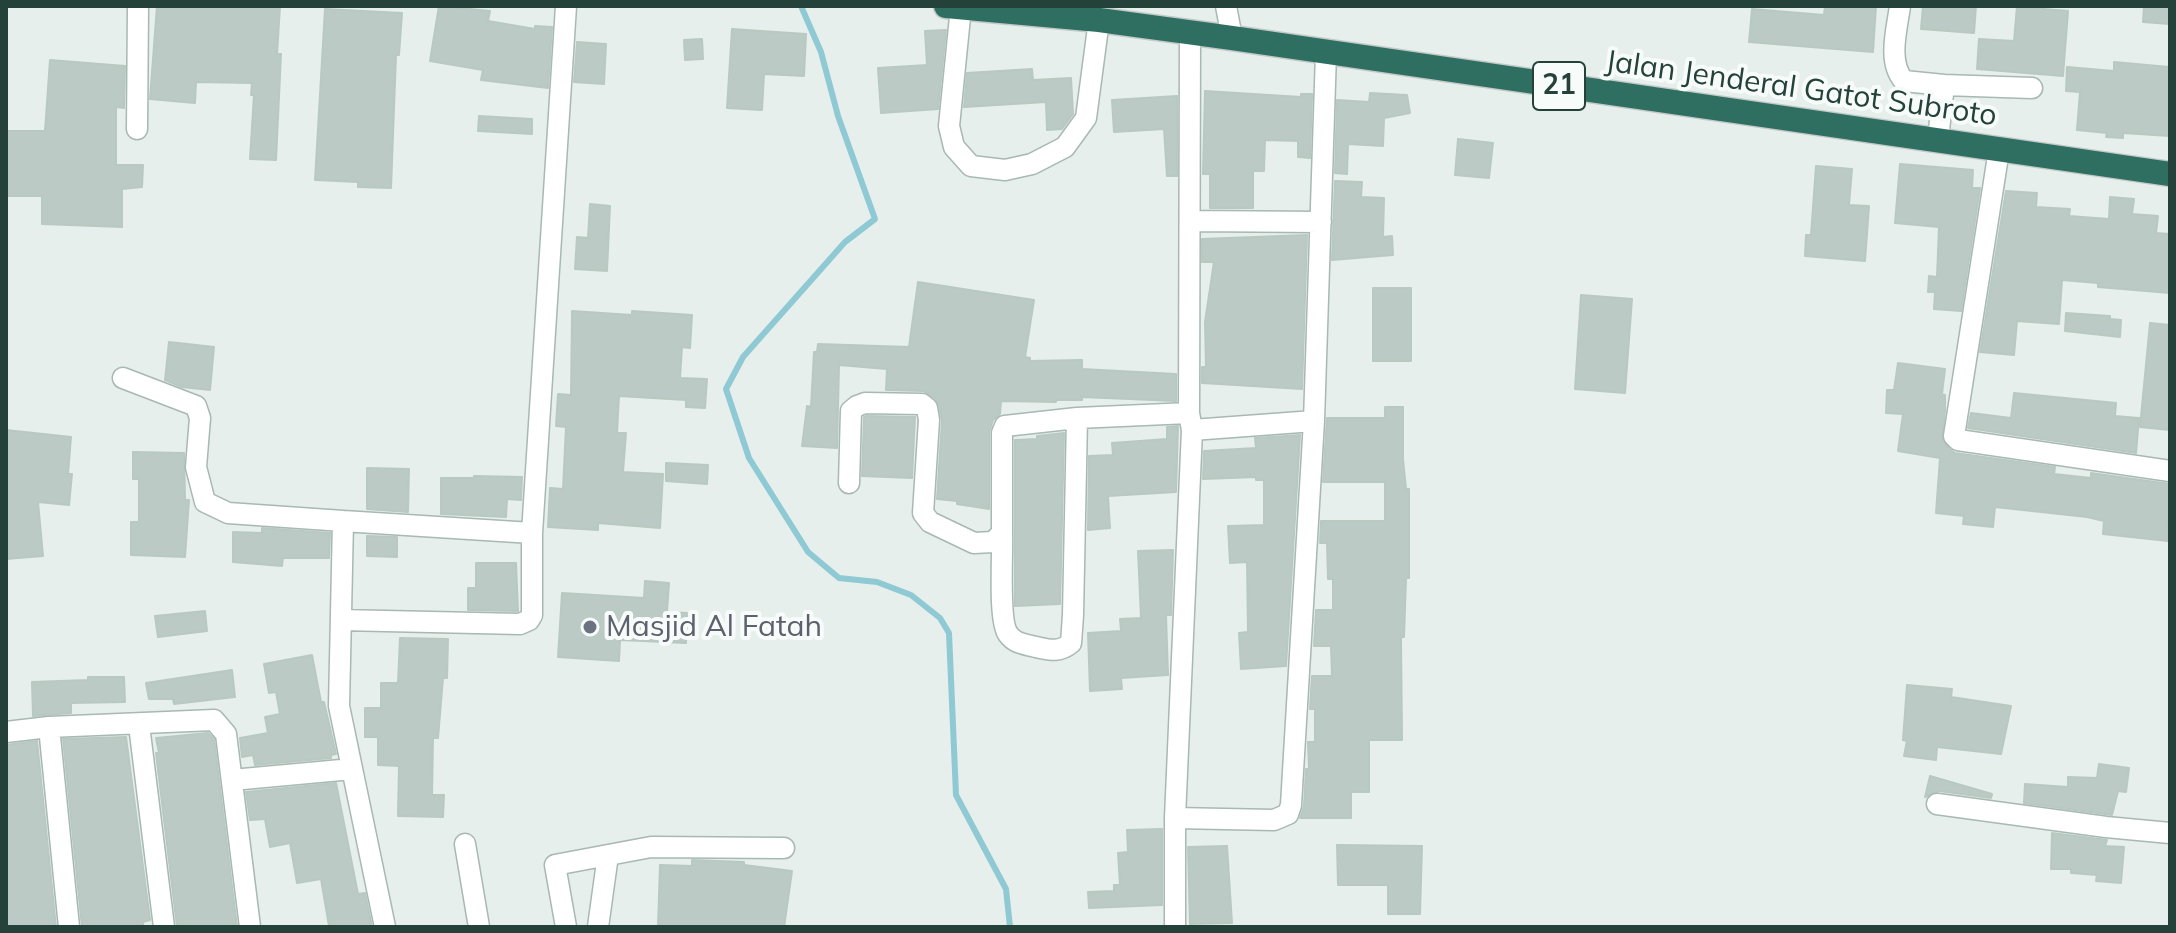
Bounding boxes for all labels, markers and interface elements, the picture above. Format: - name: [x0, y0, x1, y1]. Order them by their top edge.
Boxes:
- street label: Jalan Jenderal Gatot Subroto: [1603, 44, 1999, 134]
- road number: 21: [1533, 62, 1585, 110]
- place label: Masjid Al Fatah: [606, 609, 822, 645]
- marker: Masjid Al Fatah: [581, 618, 599, 636]

